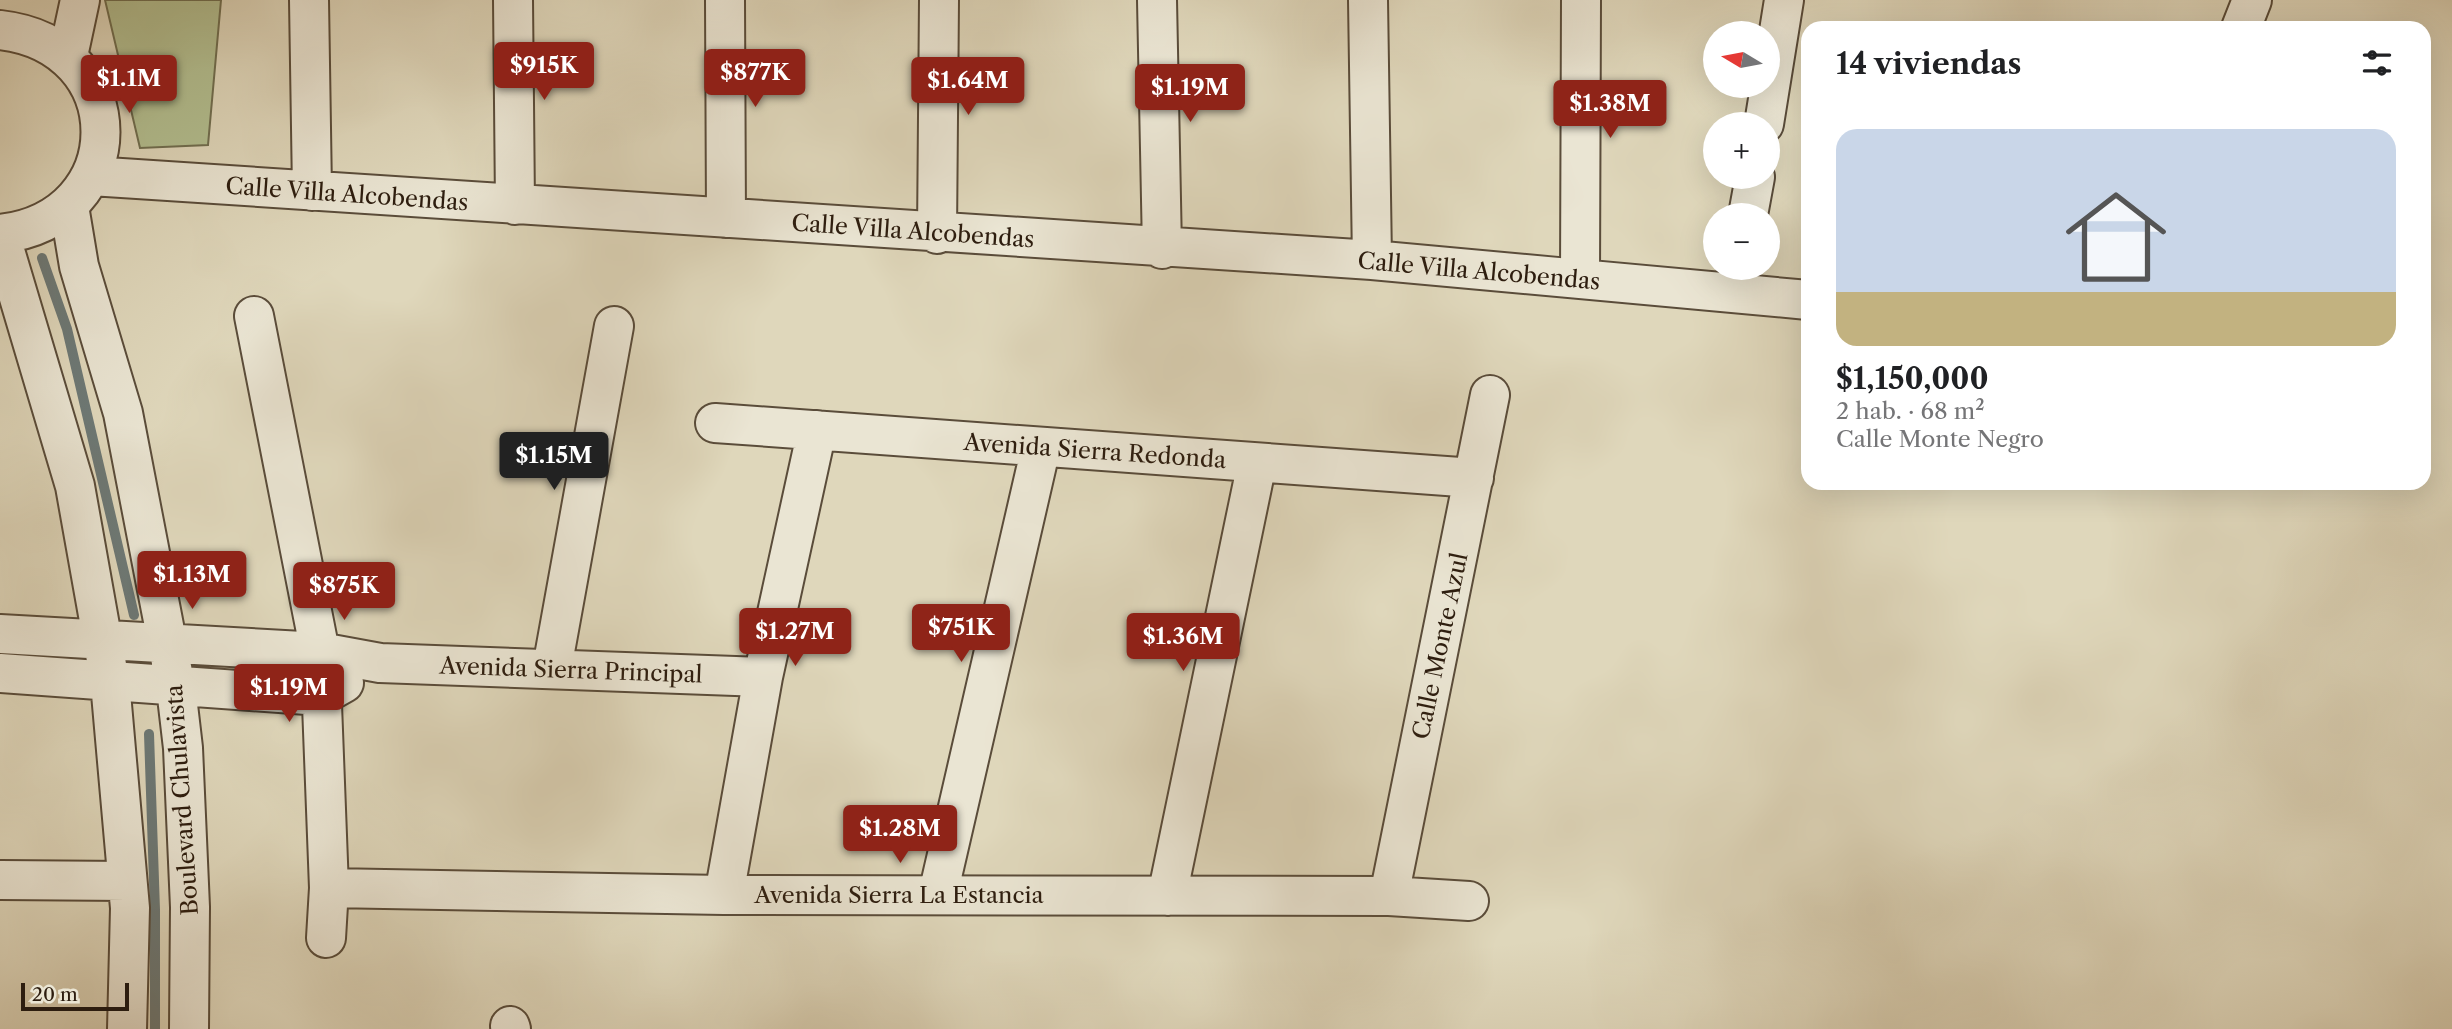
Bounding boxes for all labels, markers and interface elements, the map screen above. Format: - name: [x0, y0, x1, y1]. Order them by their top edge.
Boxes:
- north arrow: [1703, 21, 1780, 98]
- map controls: [1703, 21, 1780, 280]
- pin: $915K: [495, 42, 593, 102]
- icon: filters: [2358, 44, 2396, 82]
- text: 14 viviendas: [1836, 45, 2022, 82]
- pin: $877K: [706, 50, 804, 109]
- text: $915K: [510, 51, 578, 79]
- pin: $1.1M: [80, 55, 178, 115]
- text: $877K: [720, 58, 790, 86]
- pin: $1.64M: [911, 58, 1025, 117]
- text: $1.1M: [97, 64, 161, 92]
- pin: $1.19M: [1133, 64, 1247, 124]
- text: $1.64M: [927, 66, 1009, 94]
- text: $1.19M: [1151, 73, 1229, 101]
- pin: $1.38M: [1553, 80, 1667, 140]
- text: $1.38M: [1569, 89, 1651, 117]
- button: +: [1703, 112, 1780, 189]
- street label: Calle Villa Alcobendas: [225, 172, 469, 216]
- icon: home: [2053, 174, 2179, 300]
- button: −: [1703, 203, 1780, 280]
- street label: Calle Villa Alcobendas: [791, 209, 1035, 253]
- street label: Calle Villa Alcobendas: [1357, 246, 1601, 296]
- text: $1,150,000: [1836, 360, 1989, 397]
- text: 2 hab. · 68 m²: [1836, 397, 1985, 425]
- text: Calle Monte Negro: [1836, 425, 2044, 453]
- street label: Avenida Sierra Redonda: [962, 428, 1228, 474]
- pin: $1.15M: [497, 433, 611, 492]
- text: $1.15M: [515, 441, 593, 469]
- street label: Calle Monte Azul: [1407, 550, 1473, 742]
- pin: $1.13M: [135, 552, 249, 611]
- text: $1.13M: [153, 560, 231, 588]
- pin: $875K: [295, 562, 393, 622]
- text: $875K: [309, 571, 379, 599]
- pin: $751K: [912, 604, 1010, 664]
- pin: $1.27M: [738, 608, 852, 668]
- text: $751K: [928, 613, 994, 641]
- pin: $1.36M: [1126, 614, 1240, 673]
- text: $1.27M: [755, 617, 835, 645]
- text: $1.36M: [1143, 622, 1223, 650]
- street label: Avenida Sierra Principal: [438, 651, 703, 689]
- pin: $1.19M: [232, 664, 346, 724]
- text: $1.19M: [250, 673, 328, 701]
- street label: Boulevard Chulavista: [160, 683, 204, 916]
- pin: $1.28M: [843, 806, 957, 865]
- text: $1.28M: [859, 814, 941, 842]
- street label: Avenida Sierra La Estancia: [753, 881, 1044, 909]
- scale bar: [21, 980, 130, 1012]
- text: 20 m: [32, 983, 78, 1006]

